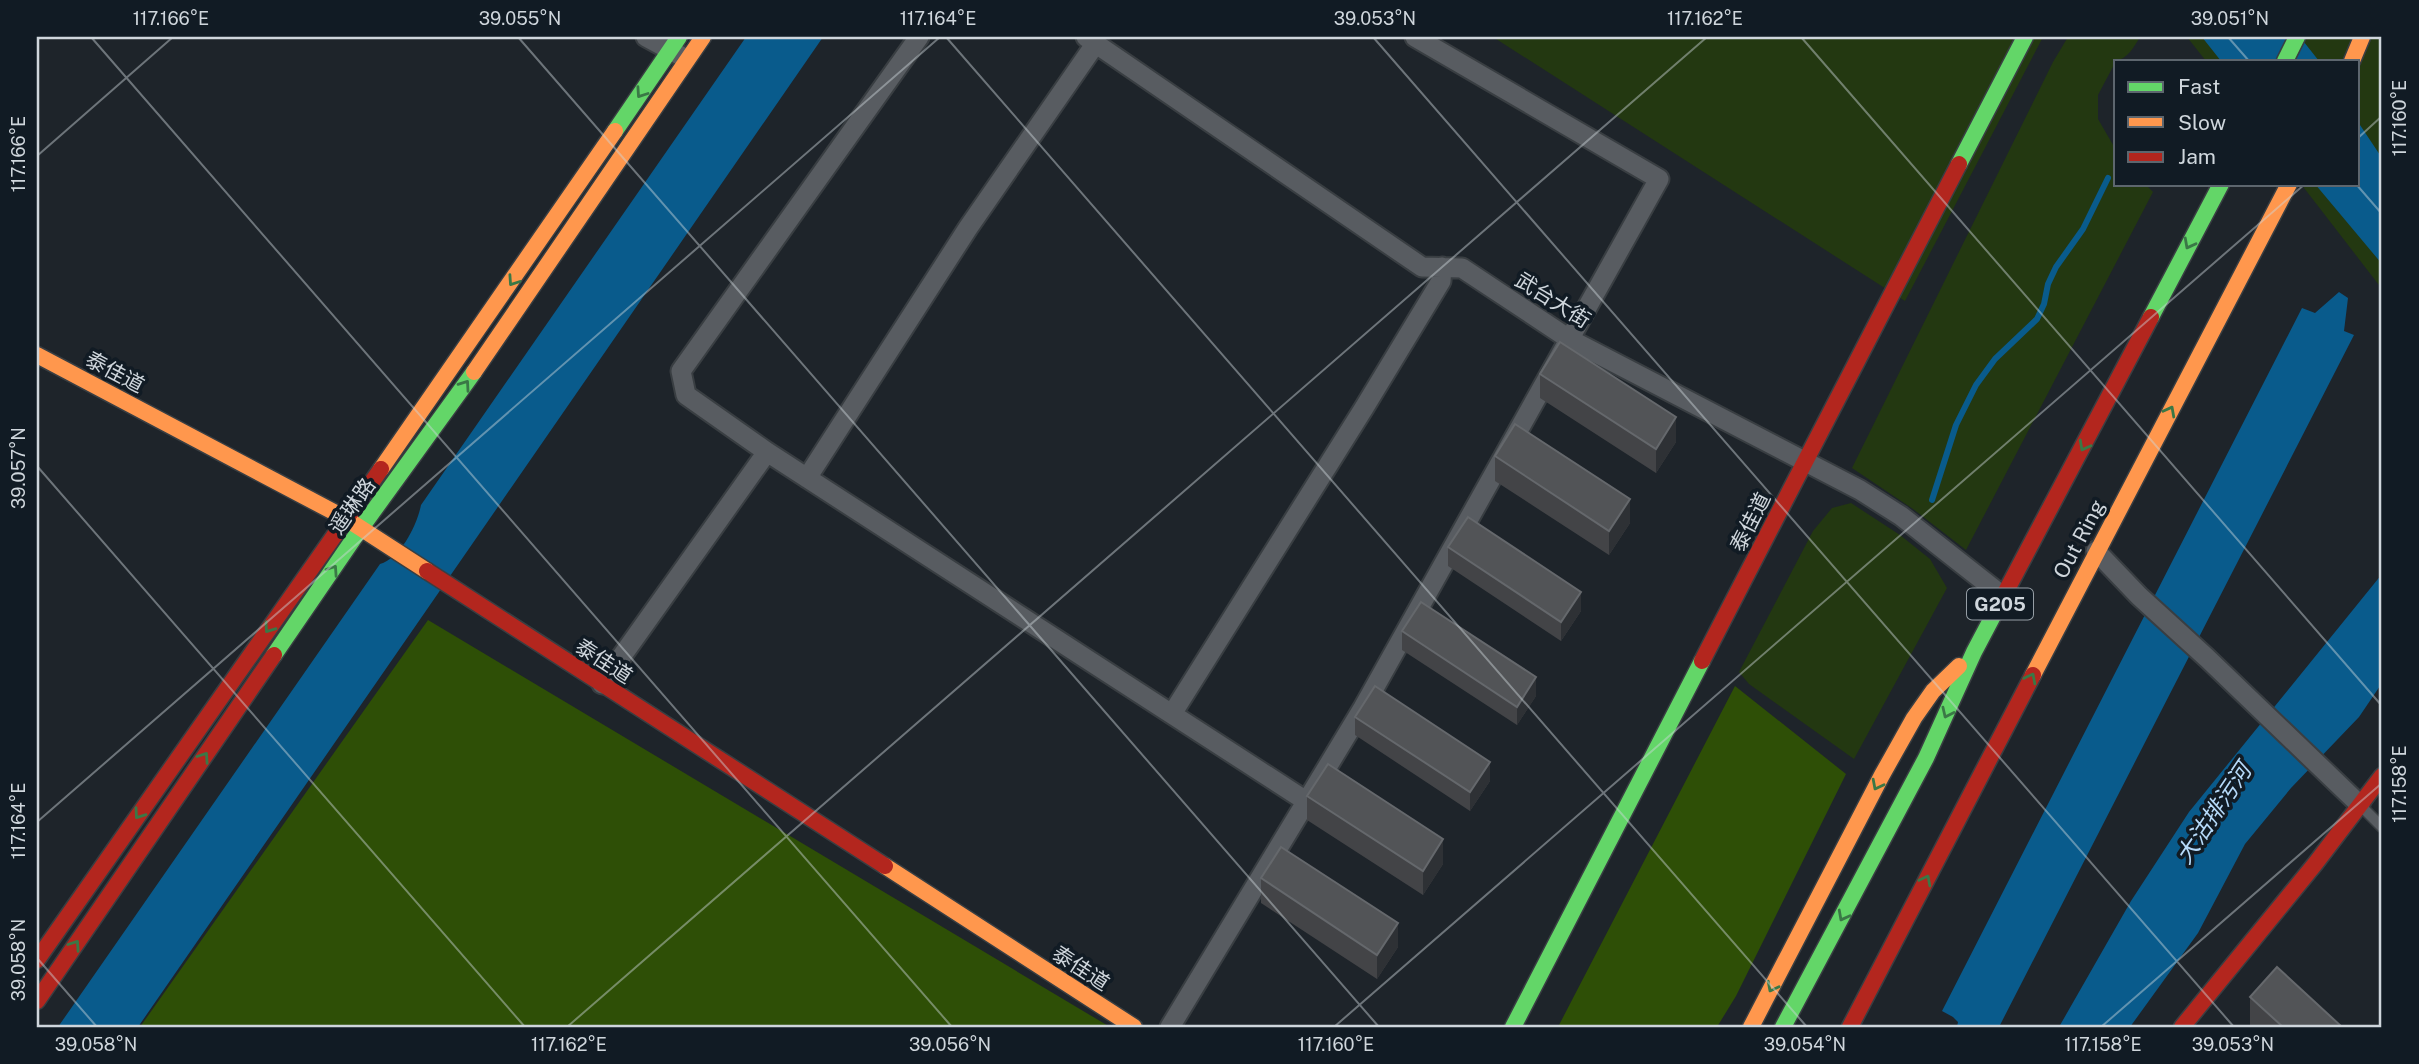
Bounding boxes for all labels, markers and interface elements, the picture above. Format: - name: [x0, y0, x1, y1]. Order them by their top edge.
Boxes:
- text: 117.166°E: [133, 8, 209, 29]
- text: 39.055°N: [479, 8, 561, 29]
- text: 117.164°E: [900, 8, 976, 29]
- text: 39.053°N: [1334, 8, 1416, 29]
- text: 117.162°E: [1667, 8, 1743, 29]
- text: 39.051°N: [2191, 8, 2269, 29]
- legend: [2114, 60, 2360, 186]
- text: Fast: [2178, 74, 2220, 99]
- text: 117.160°E: [2389, 80, 2410, 156]
- one-way arrow: [637, 85, 649, 98]
- text: Slow: [2178, 110, 2226, 135]
- text: 117.166°E: [8, 116, 29, 192]
- text: Jam: [2178, 144, 2216, 169]
- one-way arrow: [2184, 237, 2198, 249]
- street label: 武台大街: [1511, 267, 1595, 333]
- one-way arrow: [509, 273, 521, 286]
- street label: 泰佳道: [81, 346, 149, 398]
- one-way arrow: [457, 380, 469, 393]
- one-way arrow: [2161, 406, 2175, 418]
- text: 39.057°N: [8, 427, 29, 509]
- one-way arrow: [2078, 438, 2092, 451]
- street label: 遥琳路: [324, 473, 380, 539]
- street label: 泰佳道: [1725, 488, 1775, 556]
- street label: Out Ring: [2048, 495, 2110, 583]
- one-way arrow: [325, 565, 337, 578]
- road number: G205: [1967, 589, 2033, 620]
- one-way arrow: [265, 620, 277, 633]
- street label: 泰佳道: [571, 633, 637, 689]
- one-way arrow: [2022, 672, 2036, 685]
- one-way arrow: [1941, 706, 1955, 719]
- text: 117.158°E: [2389, 745, 2410, 823]
- one-way arrow: [196, 752, 208, 765]
- water label: 大沽排污河: [2170, 754, 2259, 868]
- one-way arrow: [1871, 777, 1885, 790]
- text: 117.164°E: [8, 783, 29, 859]
- one-way arrow: [135, 806, 147, 819]
- one-way arrow: [1918, 874, 1931, 887]
- one-way arrow: [1837, 908, 1851, 921]
- text: 39.058°N: [8, 919, 29, 1001]
- one-way arrow: [67, 940, 79, 953]
- street label: 泰佳道: [1048, 940, 1114, 996]
- one-way arrow: [1767, 979, 1780, 992]
- text: 39.058°N: [55, 1034, 137, 1055]
- text: 117.162°E: [531, 1034, 607, 1055]
- text: 39.056°N: [909, 1034, 991, 1055]
- text: 117.160°E: [1298, 1034, 1374, 1055]
- text: 39.054°N: [1764, 1034, 1846, 1055]
- text: 117.158°E: [2064, 1034, 2142, 1055]
- text: 39.053°N: [2192, 1034, 2274, 1055]

